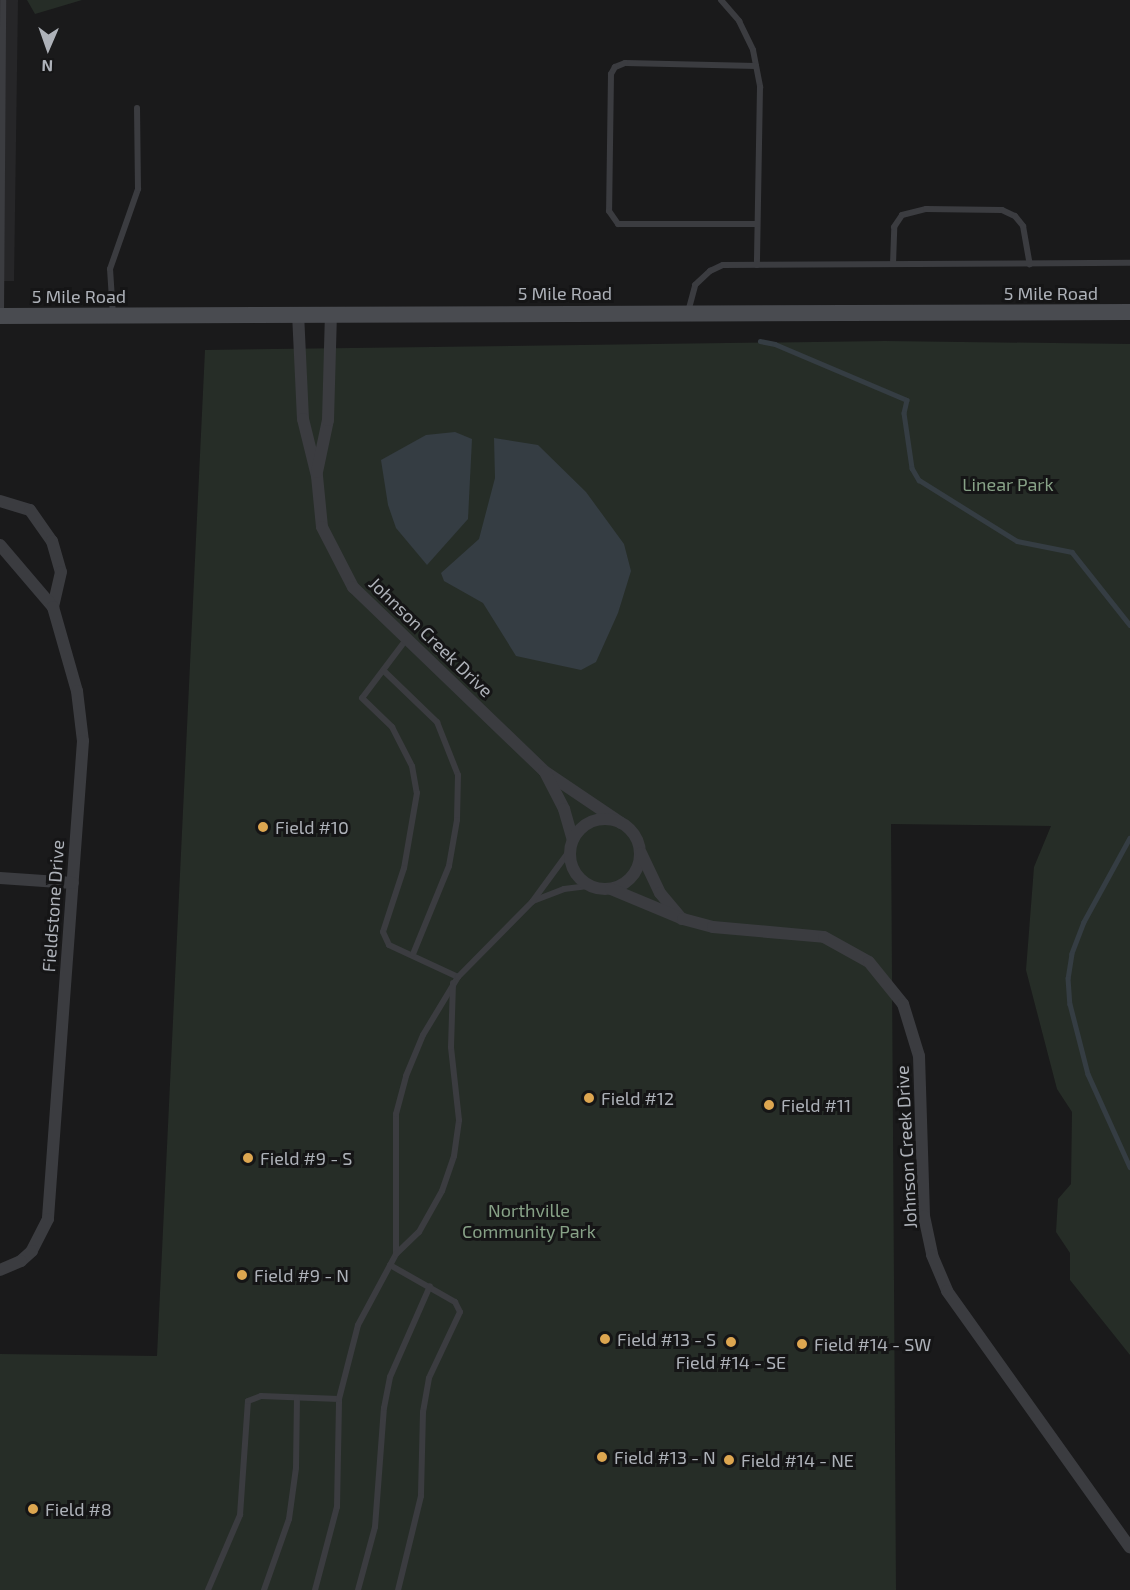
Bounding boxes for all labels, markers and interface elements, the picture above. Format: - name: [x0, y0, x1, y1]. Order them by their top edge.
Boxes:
- north arrow: [18, 18, 78, 78]
- text: N: [41, 57, 53, 76]
- street label: 5 Mile Road: [518, 282, 612, 304]
- street label: 5 Mile Road: [1004, 282, 1098, 304]
- street label: 5 Mile Road: [32, 285, 126, 307]
- park label: Linear Park: [962, 473, 1054, 495]
- street label: Johnson Creek Drive: [365, 572, 497, 702]
- place label: Field #10: [275, 816, 349, 838]
- marker: Field #10: [256, 820, 270, 834]
- street label: Fieldstone Drive: [38, 839, 68, 973]
- street label: Johnson Creek Drive: [891, 1065, 921, 1229]
- place label: Field #12: [601, 1087, 674, 1109]
- marker: Field #12: [582, 1091, 596, 1105]
- place label: Field #11: [781, 1094, 851, 1116]
- marker: Field #11: [762, 1098, 776, 1112]
- place label: Field #9 - S: [260, 1147, 352, 1169]
- marker: Field #9 - S: [241, 1151, 255, 1165]
- park label: Northville Community Park: [462, 1200, 596, 1242]
- place label: Field #9 - N: [254, 1264, 349, 1286]
- marker: Field #9 - N: [235, 1268, 249, 1282]
- place label: Field #13 - S: [617, 1328, 716, 1350]
- marker: Field #13 - S: [598, 1332, 612, 1346]
- place label: Field #14 - SW: [814, 1333, 931, 1355]
- marker: Field #14 - SE: [724, 1335, 738, 1349]
- marker: Field #14 - SW: [795, 1337, 809, 1351]
- place label: Field #14 - SE: [676, 1351, 786, 1373]
- place label: Field #13 - N: [614, 1446, 716, 1468]
- place label: Field #14 - NE: [741, 1449, 854, 1471]
- marker: Field #13 - N: [595, 1450, 609, 1464]
- marker: Field #14 - NE: [722, 1453, 736, 1467]
- place label: Field #8: [45, 1498, 112, 1520]
- marker: Field #8: [26, 1502, 40, 1516]

